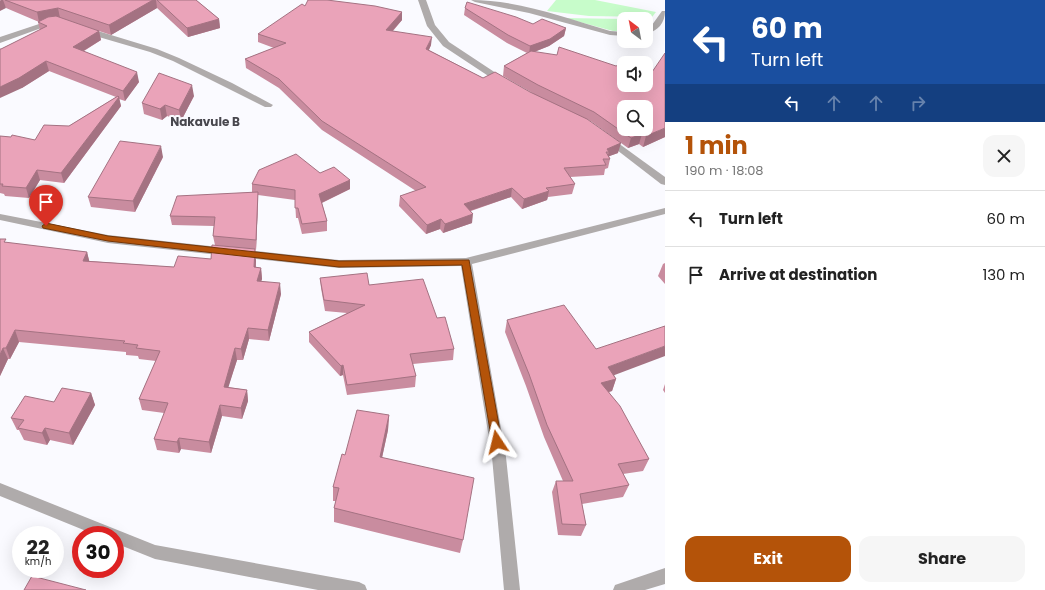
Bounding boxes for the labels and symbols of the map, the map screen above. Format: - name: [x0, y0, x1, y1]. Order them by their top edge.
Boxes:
- north arrow: [617, 12, 653, 48]
- district label: Nakavule B: [170, 113, 240, 130]
- pin: [29, 185, 63, 226]
- position arrow: [476, 421, 518, 463]
- speed limit sign: 30: [72, 526, 124, 578]

